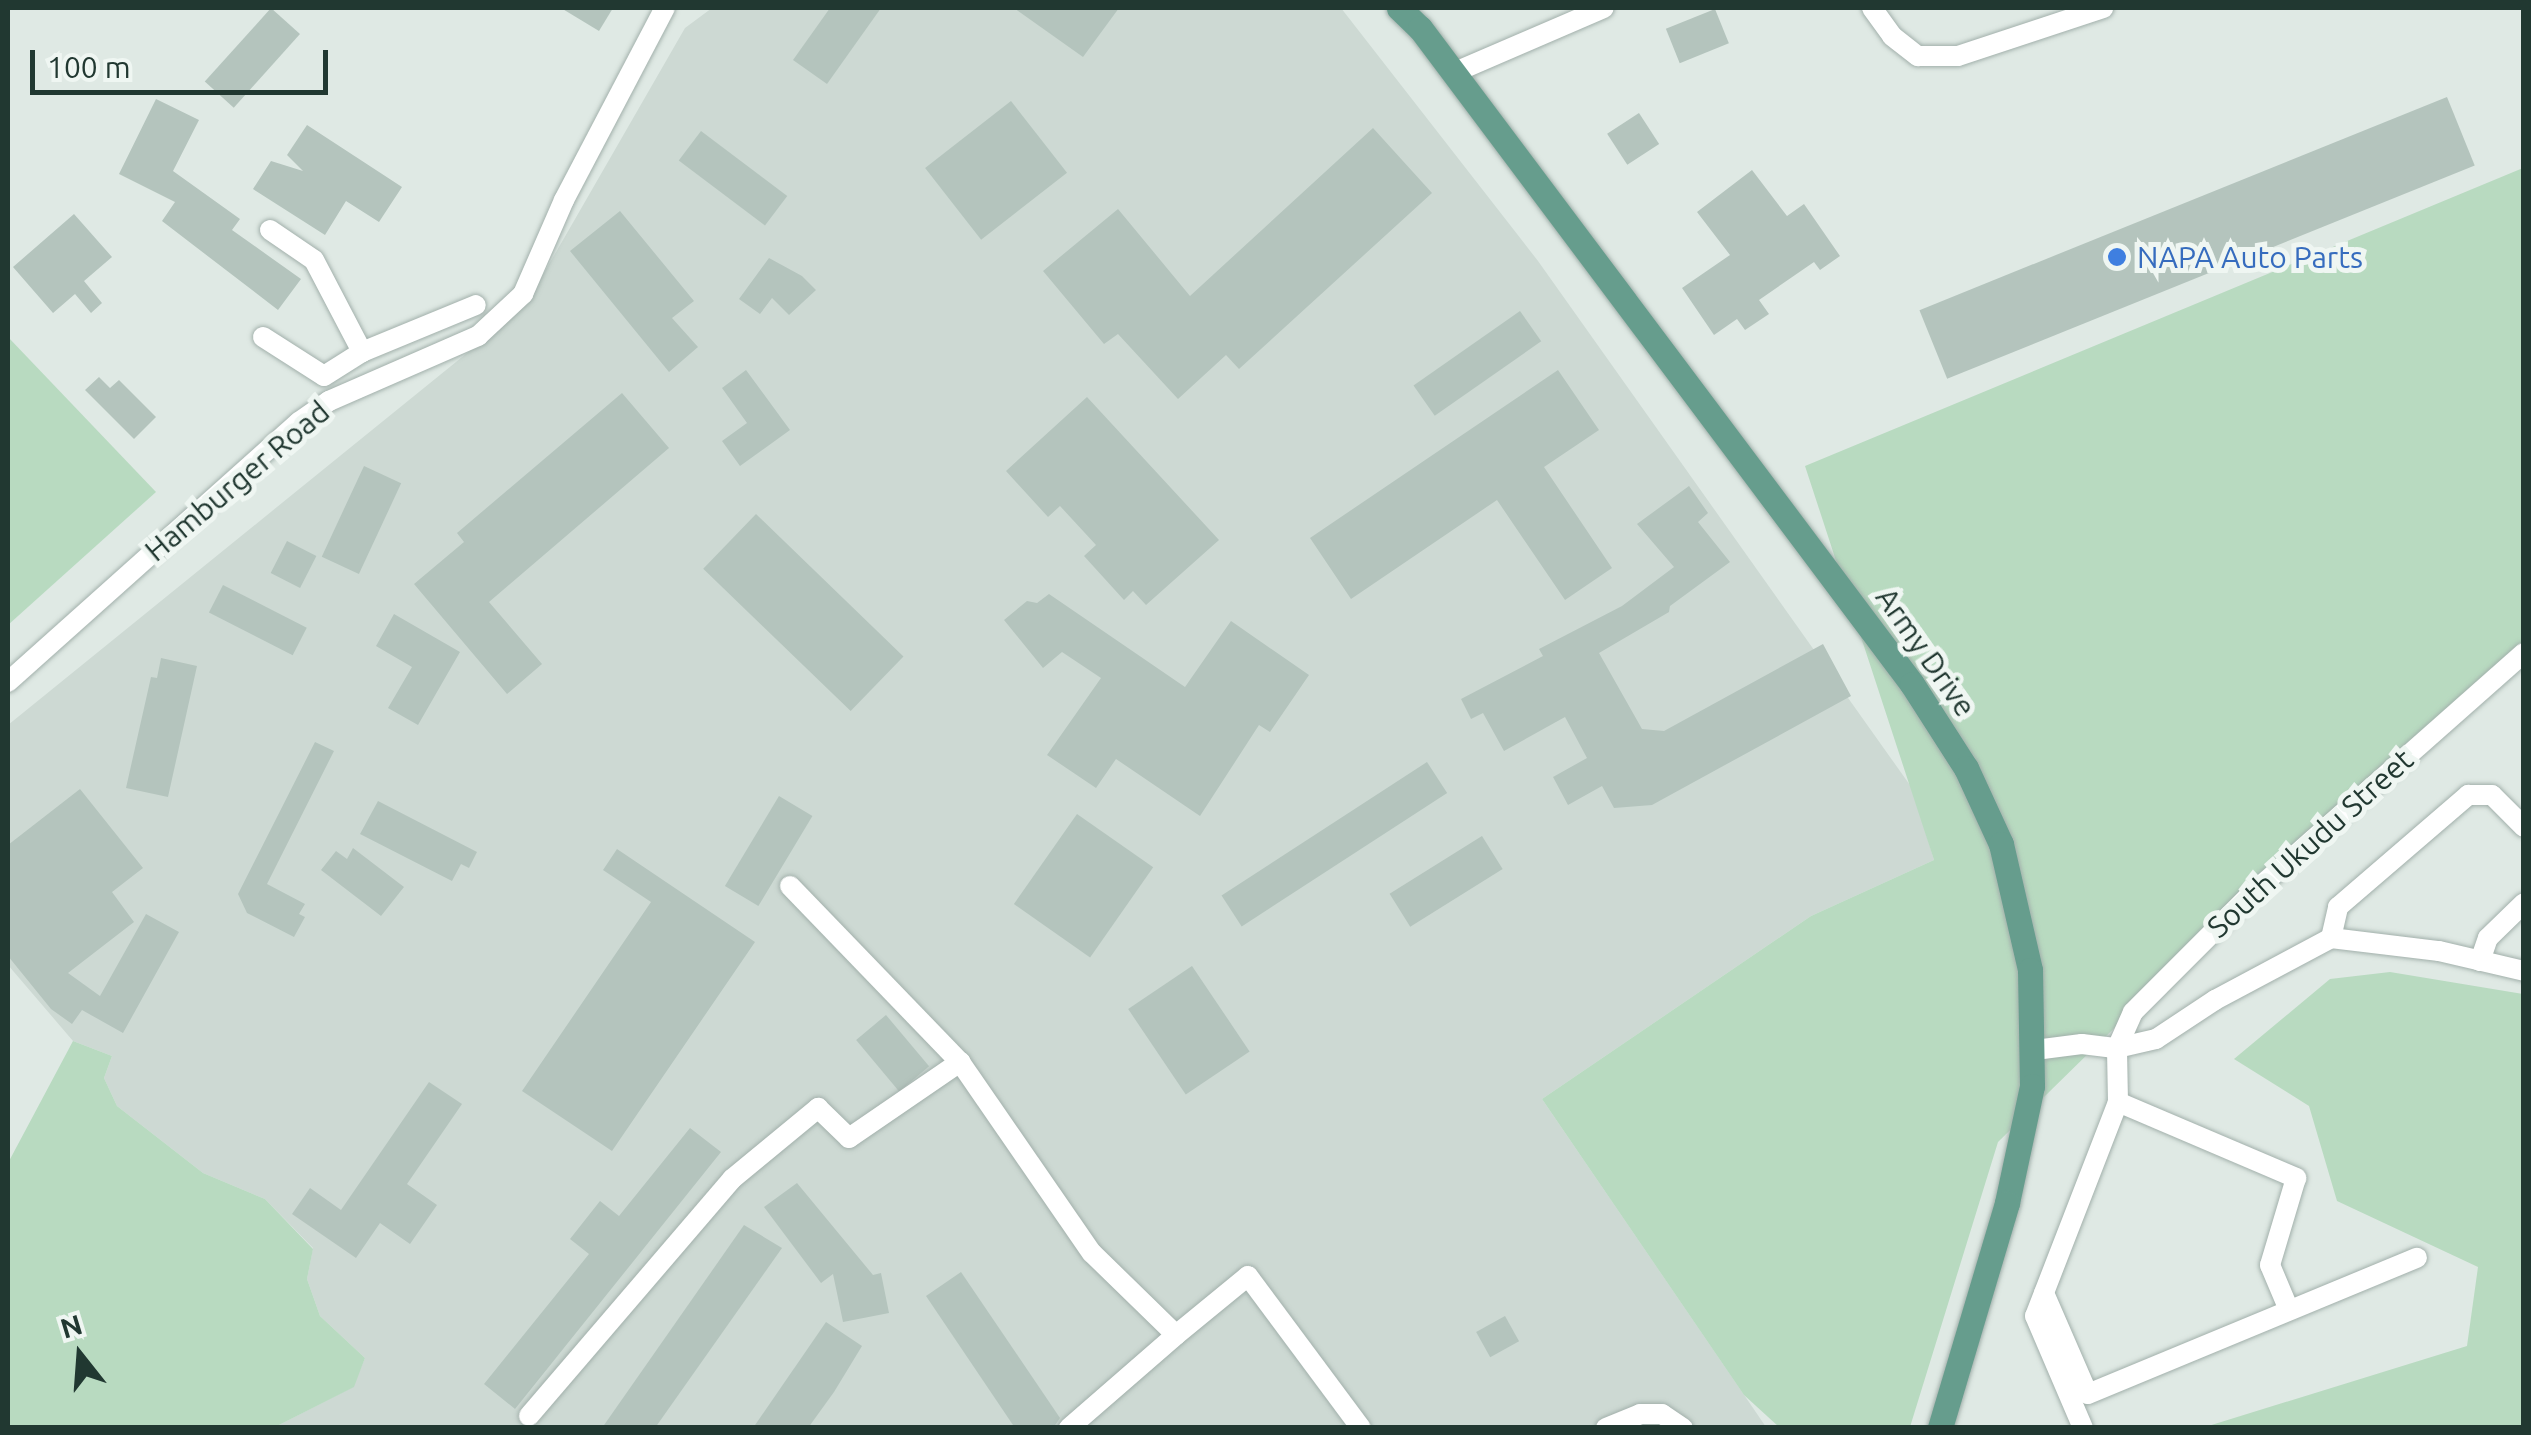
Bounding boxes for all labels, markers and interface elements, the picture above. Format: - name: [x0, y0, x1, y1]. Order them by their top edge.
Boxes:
- scale bar: [35, 30, 332, 92]
- text: 100 m: [47, 50, 131, 84]
- place label: NAPA Auto Parts: [2137, 239, 2363, 275]
- marker: NAPA Auto Parts: [2106, 246, 2128, 268]
- street label: Hamburger Road: [138, 393, 336, 569]
- street label: Army Drive: [1869, 581, 1983, 723]
- street label: South Ukudu Street: [2200, 741, 2420, 945]
- north arrow: [30, 1305, 130, 1405]
- text: N: [57, 1308, 86, 1344]

